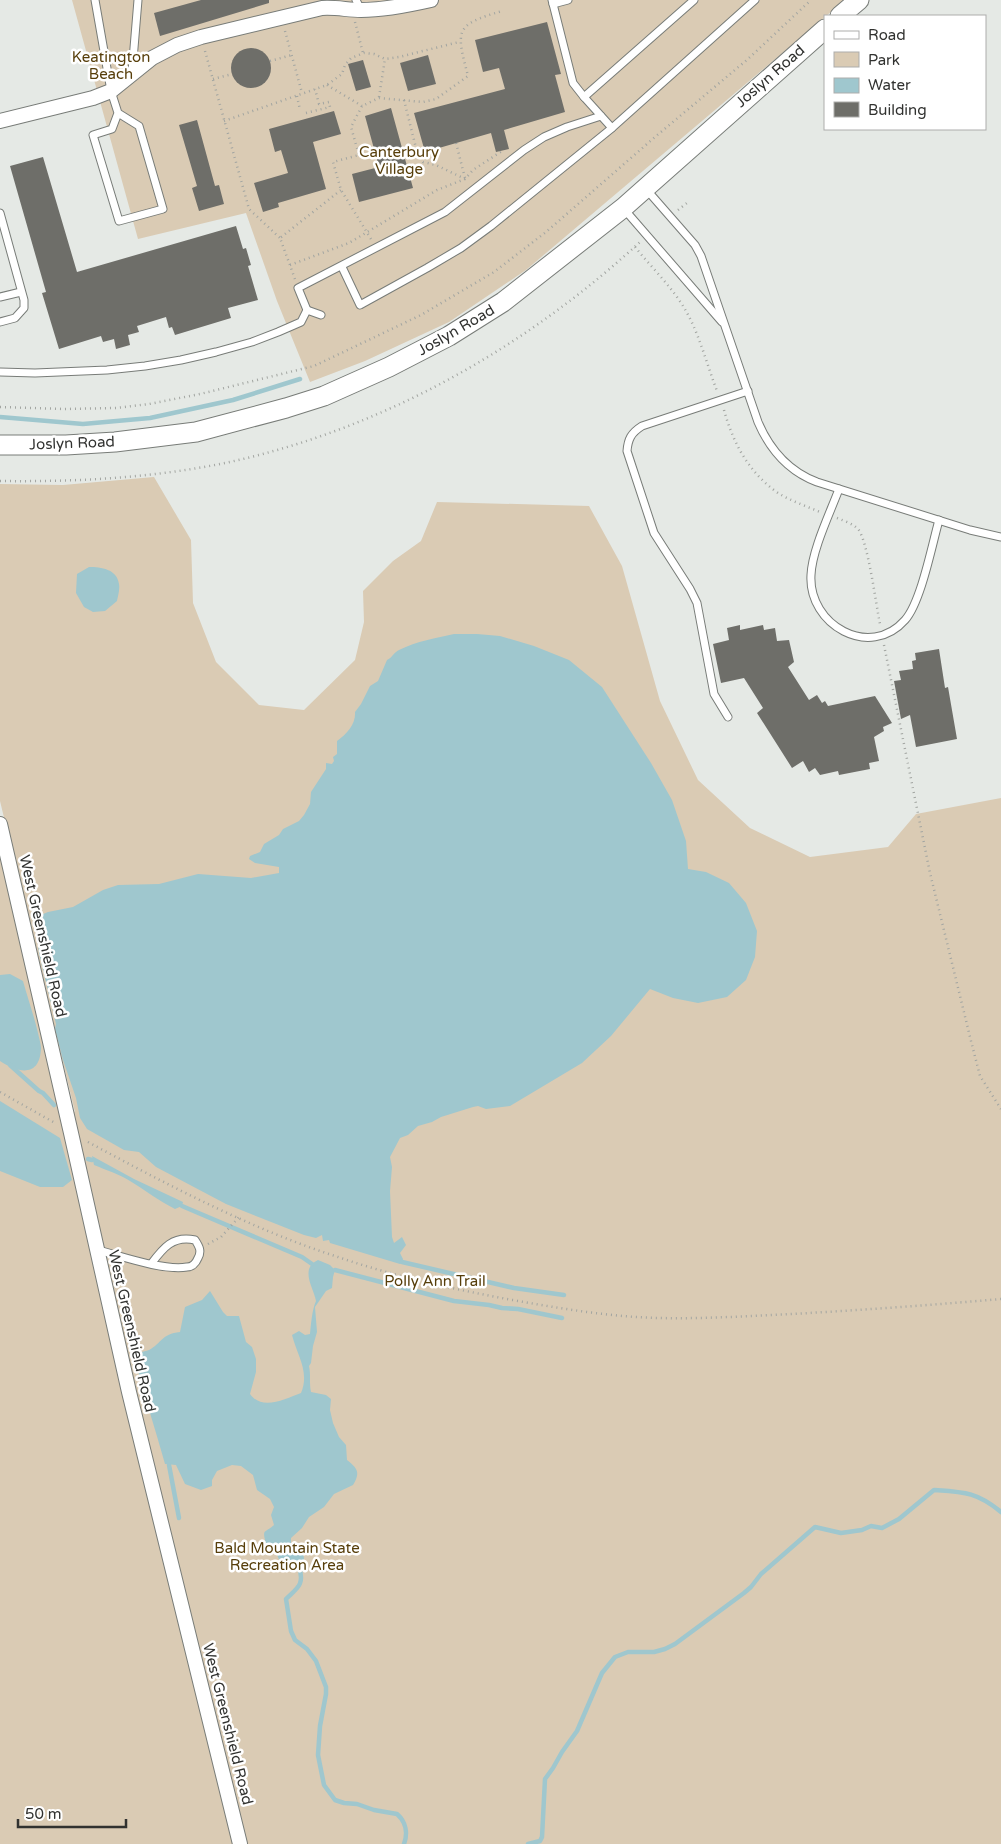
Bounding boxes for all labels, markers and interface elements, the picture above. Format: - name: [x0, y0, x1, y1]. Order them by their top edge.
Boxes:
- legend: [824, 15, 986, 130]
- text: Road: [868, 26, 906, 44]
- street label: Joslyn Road: [732, 41, 808, 111]
- park label: Keatington Beach: [72, 48, 150, 83]
- text: Park: [868, 51, 900, 69]
- text: Water: [868, 76, 911, 94]
- text: Building: [868, 101, 927, 119]
- park label: Canterbury Village: [359, 143, 439, 178]
- street label: Joslyn Road: [414, 301, 498, 359]
- street label: Joslyn Road: [29, 433, 115, 453]
- street label: West Greenshield Road: [16, 853, 70, 1019]
- street label: West Greenshield Road: [105, 1248, 159, 1414]
- park label: Polly Ann Trail: [384, 1272, 486, 1290]
- park label: Bald Mountain State Recreation Area: [214, 1539, 360, 1574]
- street label: West Greenshield Road: [199, 1641, 257, 1807]
- scale bar: [18, 1796, 125, 1828]
- text: 50 m: [25, 1805, 62, 1823]

